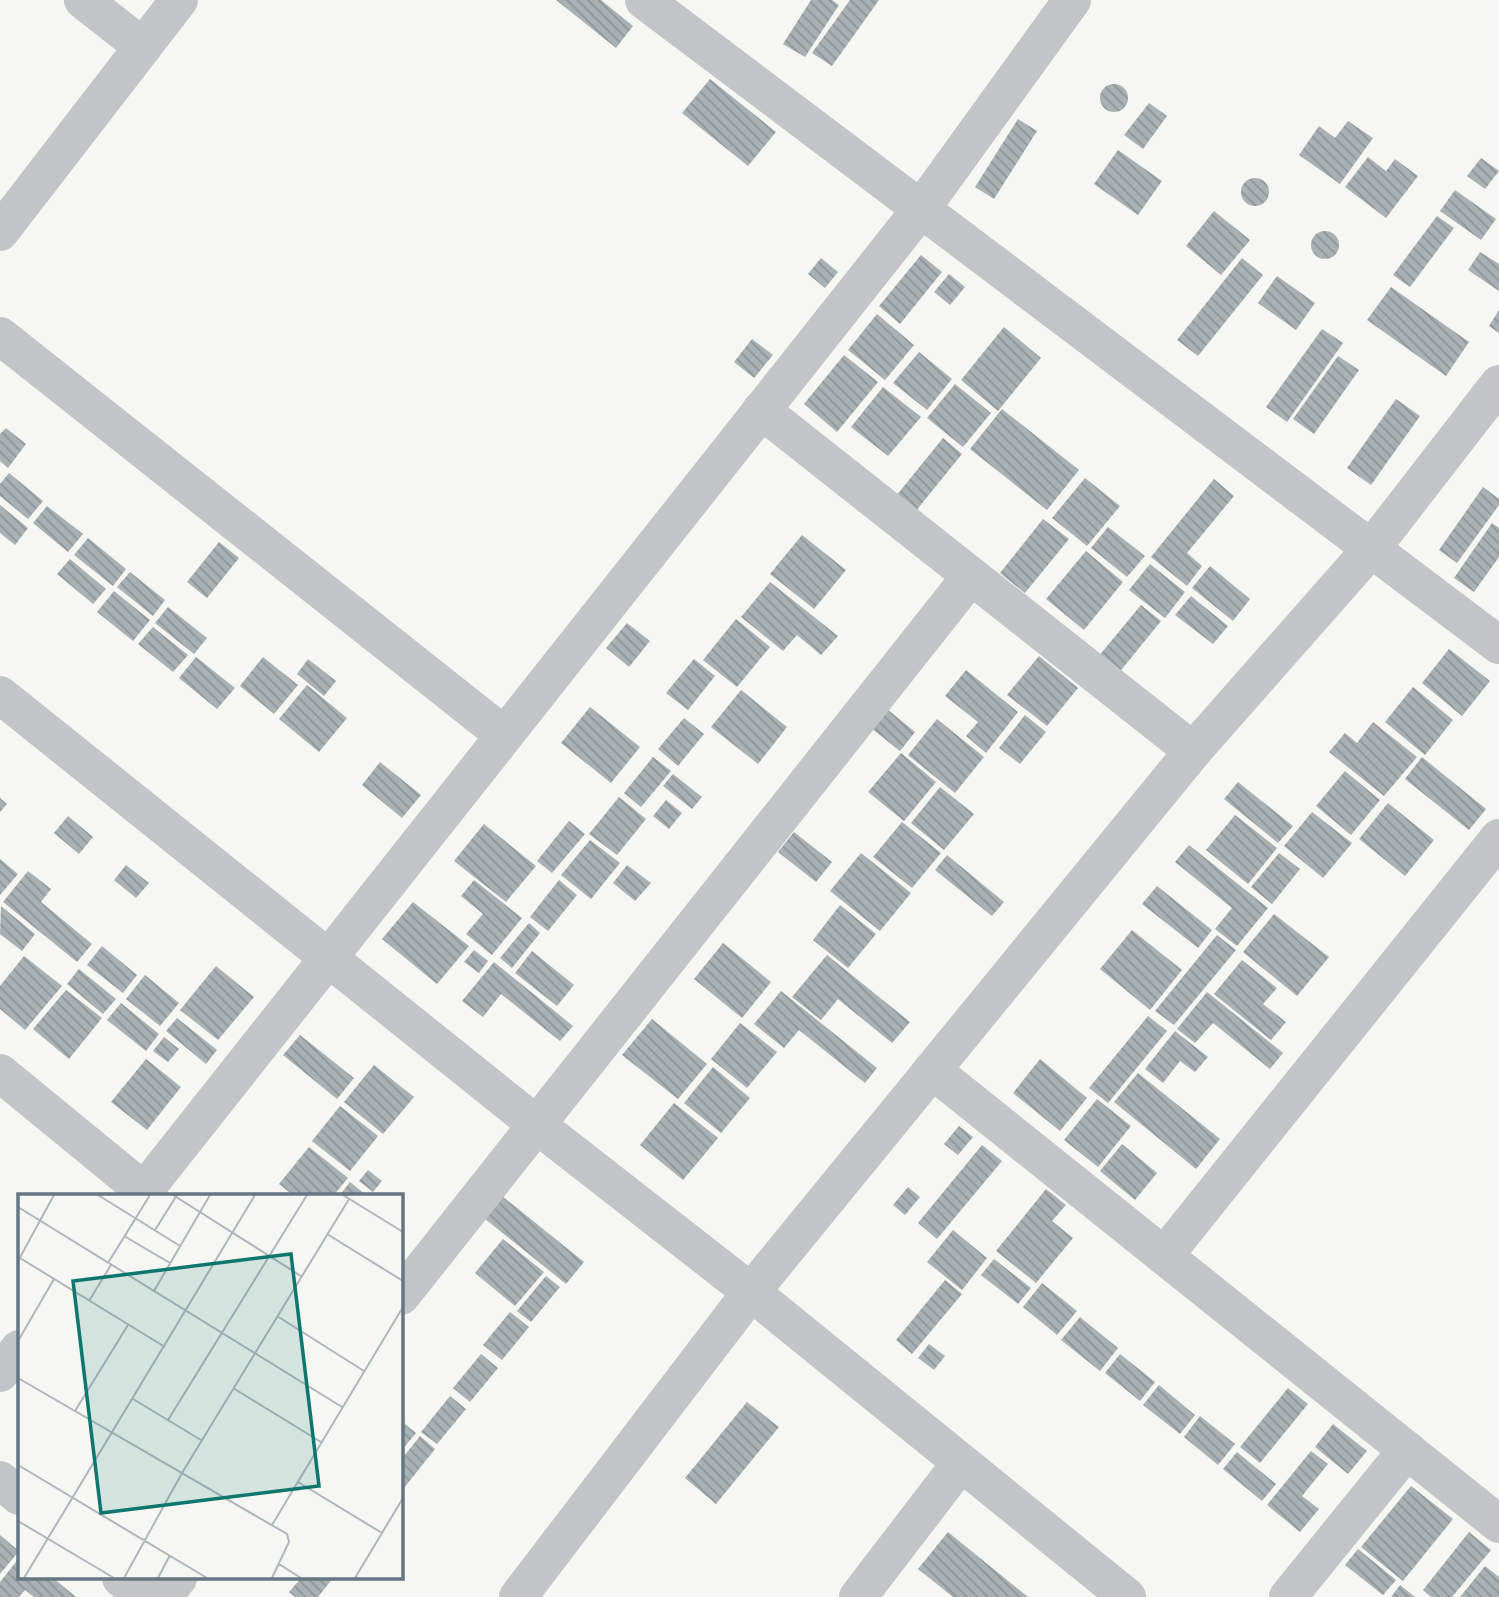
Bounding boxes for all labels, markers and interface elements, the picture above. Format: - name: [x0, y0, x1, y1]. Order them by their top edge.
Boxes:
- inset map: [18, 1194, 402, 1580]

